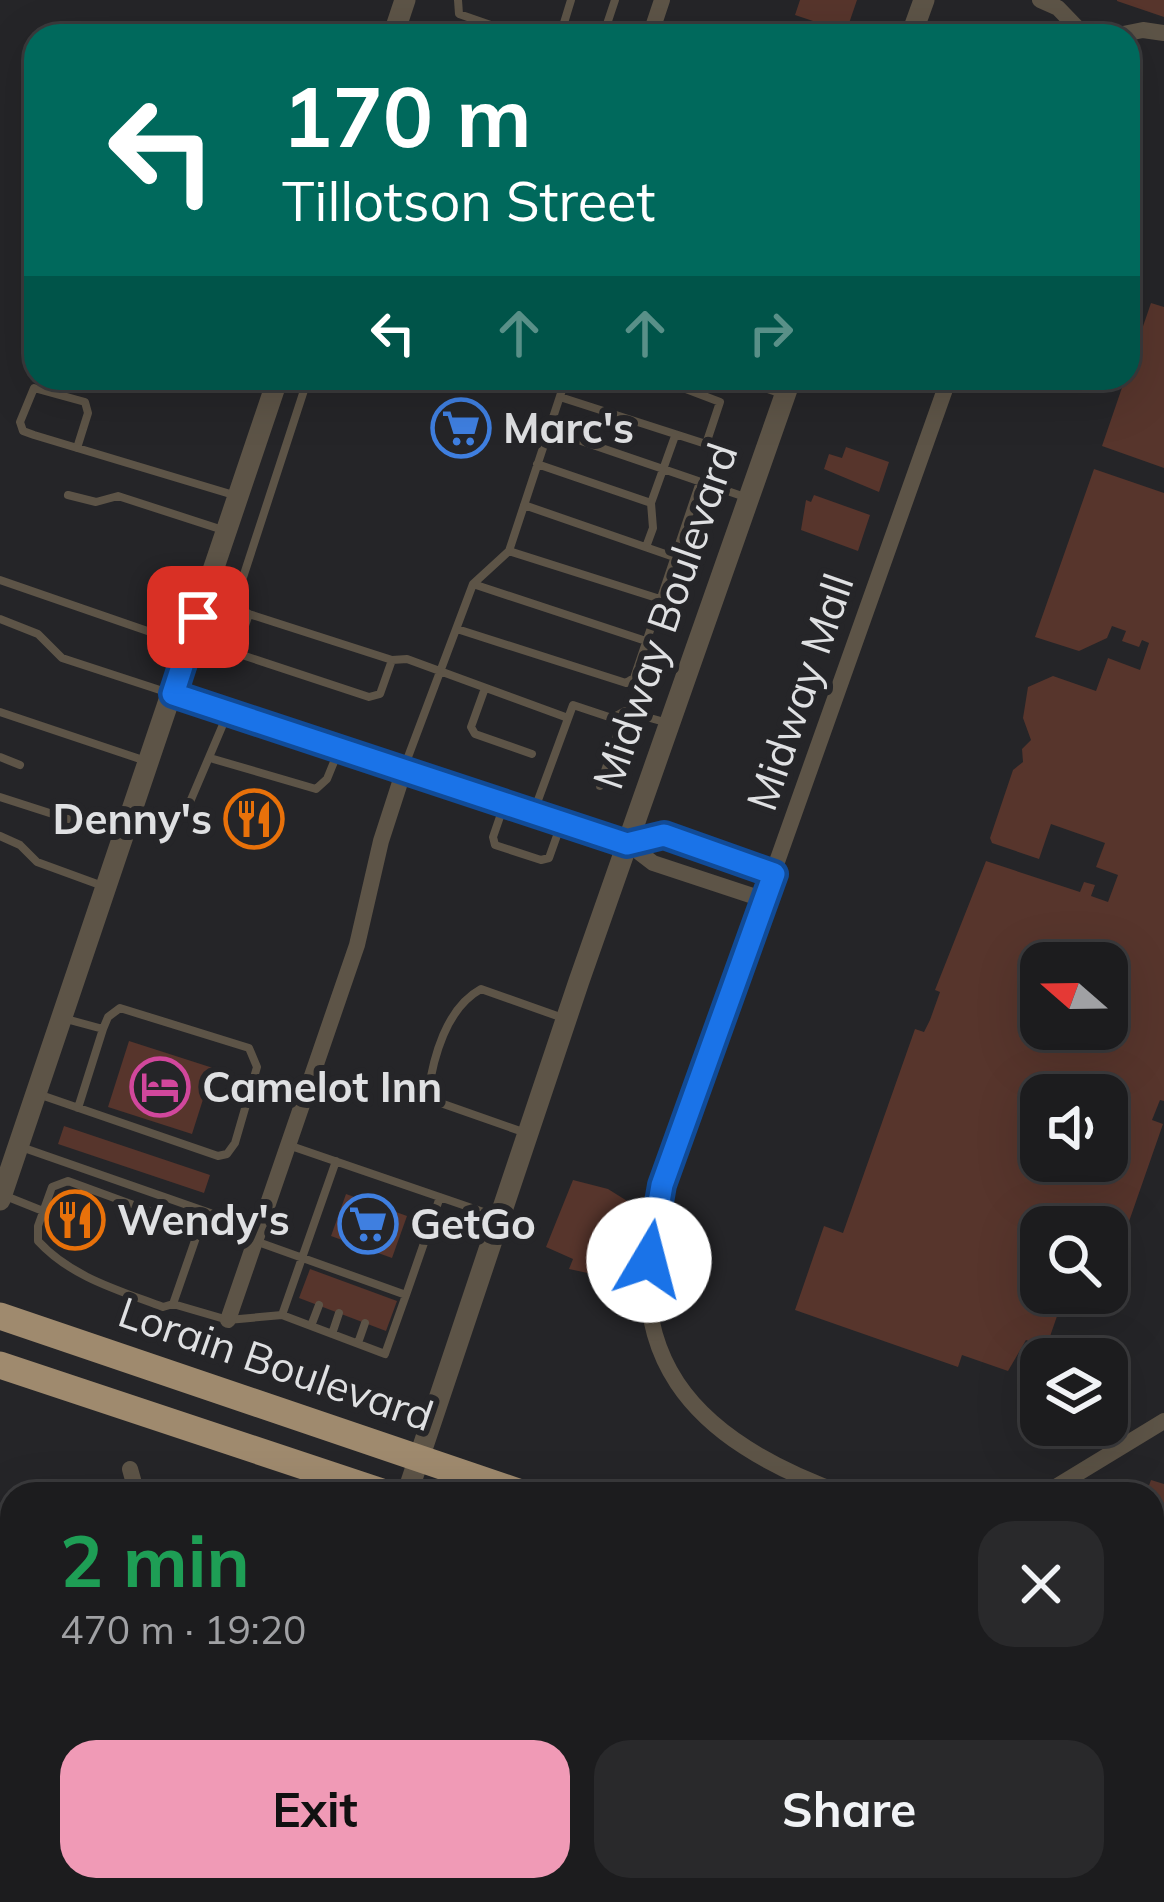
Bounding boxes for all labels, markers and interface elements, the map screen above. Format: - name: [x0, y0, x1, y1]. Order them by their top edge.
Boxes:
- text: 170 m: [282, 63, 532, 168]
- icon: left: [84, 72, 240, 228]
- text: Tillotson Street: [282, 167, 655, 235]
- icon: left: [360, 300, 426, 366]
- icon: ahead: [486, 300, 552, 366]
- icon: ahead: [612, 300, 678, 366]
- icon: right: [738, 300, 804, 366]
- supermarket icon: Marc's: [430, 397, 492, 459]
- place label: Marc's: [503, 401, 634, 454]
- street label: Midway Boulevard: [581, 436, 749, 796]
- pin: [147, 566, 249, 668]
- street label: Midway Mall: [734, 567, 865, 817]
- icon: arrive: [165, 584, 231, 650]
- restaurant icon: Denny's: [223, 788, 285, 850]
- place label: Denny's: [52, 792, 212, 845]
- north arrow: [1020, 942, 1128, 1050]
- map controls: [1020, 942, 1128, 1446]
- hotel icon: Camelot Inn: [129, 1056, 191, 1118]
- place label: Camelot Inn: [202, 1060, 442, 1113]
- button: sound: [1020, 1074, 1128, 1182]
- restaurant icon: Wendy's: [44, 1189, 106, 1251]
- place label: Wendy's: [117, 1193, 290, 1246]
- supermarket icon: GetGo: [337, 1193, 399, 1255]
- place label: GetGo: [410, 1197, 536, 1250]
- position arrow: [586, 1197, 712, 1323]
- button: search: [1020, 1206, 1128, 1314]
- street label: Lorain Boulevard: [112, 1285, 440, 1442]
- button: layers: [1020, 1338, 1128, 1446]
- text: 2 min: [60, 1515, 250, 1605]
- button: close: [978, 1521, 1104, 1647]
- text: 470 m · 19:20: [60, 1605, 306, 1654]
- button: Exit: [60, 1740, 570, 1878]
- button: Share: [594, 1740, 1104, 1878]

